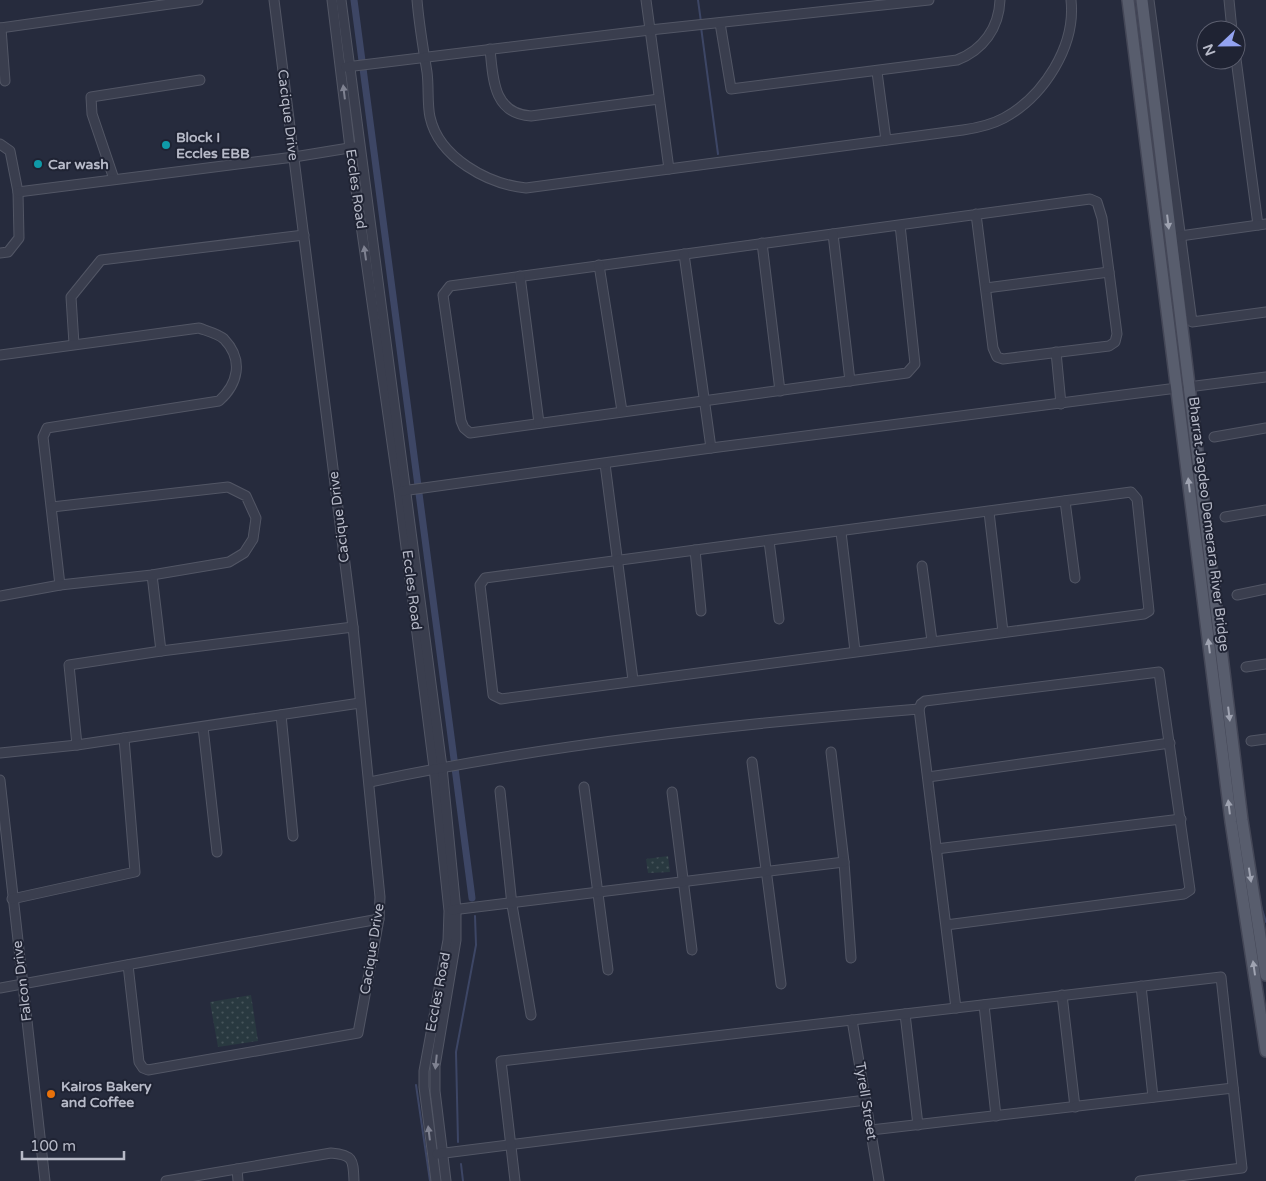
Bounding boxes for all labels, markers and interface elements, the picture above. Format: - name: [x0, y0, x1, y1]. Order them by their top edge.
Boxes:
- north arrow: [1196, 20, 1246, 70]
- text: N: [1199, 41, 1219, 58]
- street label: Cacique Drive: [274, 68, 302, 162]
- one-way arrow: [340, 83, 348, 99]
- place label: Block I Eccles EBB: [176, 129, 250, 162]
- marker: Block I Eccles EBB: [160, 139, 172, 151]
- street label: Eccles Road: [342, 148, 370, 230]
- place label: Car wash: [48, 156, 109, 173]
- marker: Car wash: [32, 158, 44, 170]
- one-way arrow: [1165, 215, 1173, 231]
- one-way arrow: [361, 245, 369, 261]
- street label: Bharrat Jagdeo Demerara River Bridge: [1185, 396, 1233, 652]
- street label: Cacique Drive: [325, 470, 353, 564]
- one-way arrow: [1185, 476, 1193, 492]
- street label: Eccles Road: [399, 549, 425, 631]
- one-way arrow: [1205, 638, 1213, 654]
- one-way arrow: [1225, 706, 1233, 722]
- one-way arrow: [1225, 799, 1233, 815]
- one-way arrow: [1246, 867, 1254, 883]
- street label: Cacique Drive: [356, 902, 388, 996]
- street label: Falcon Drive: [9, 940, 35, 1022]
- street label: Eccles Road: [422, 951, 454, 1033]
- one-way arrow: [1250, 959, 1258, 975]
- one-way arrow: [432, 1055, 440, 1071]
- street label: Tyrell Street: [851, 1061, 881, 1142]
- place label: Kairos Bakery and Coffee: [61, 1078, 152, 1111]
- marker: Kairos Bakery and Coffee: [45, 1088, 57, 1100]
- one-way arrow: [425, 1124, 433, 1140]
- scale bar: [22, 1128, 125, 1160]
- text: 100 m: [30, 1137, 76, 1155]

